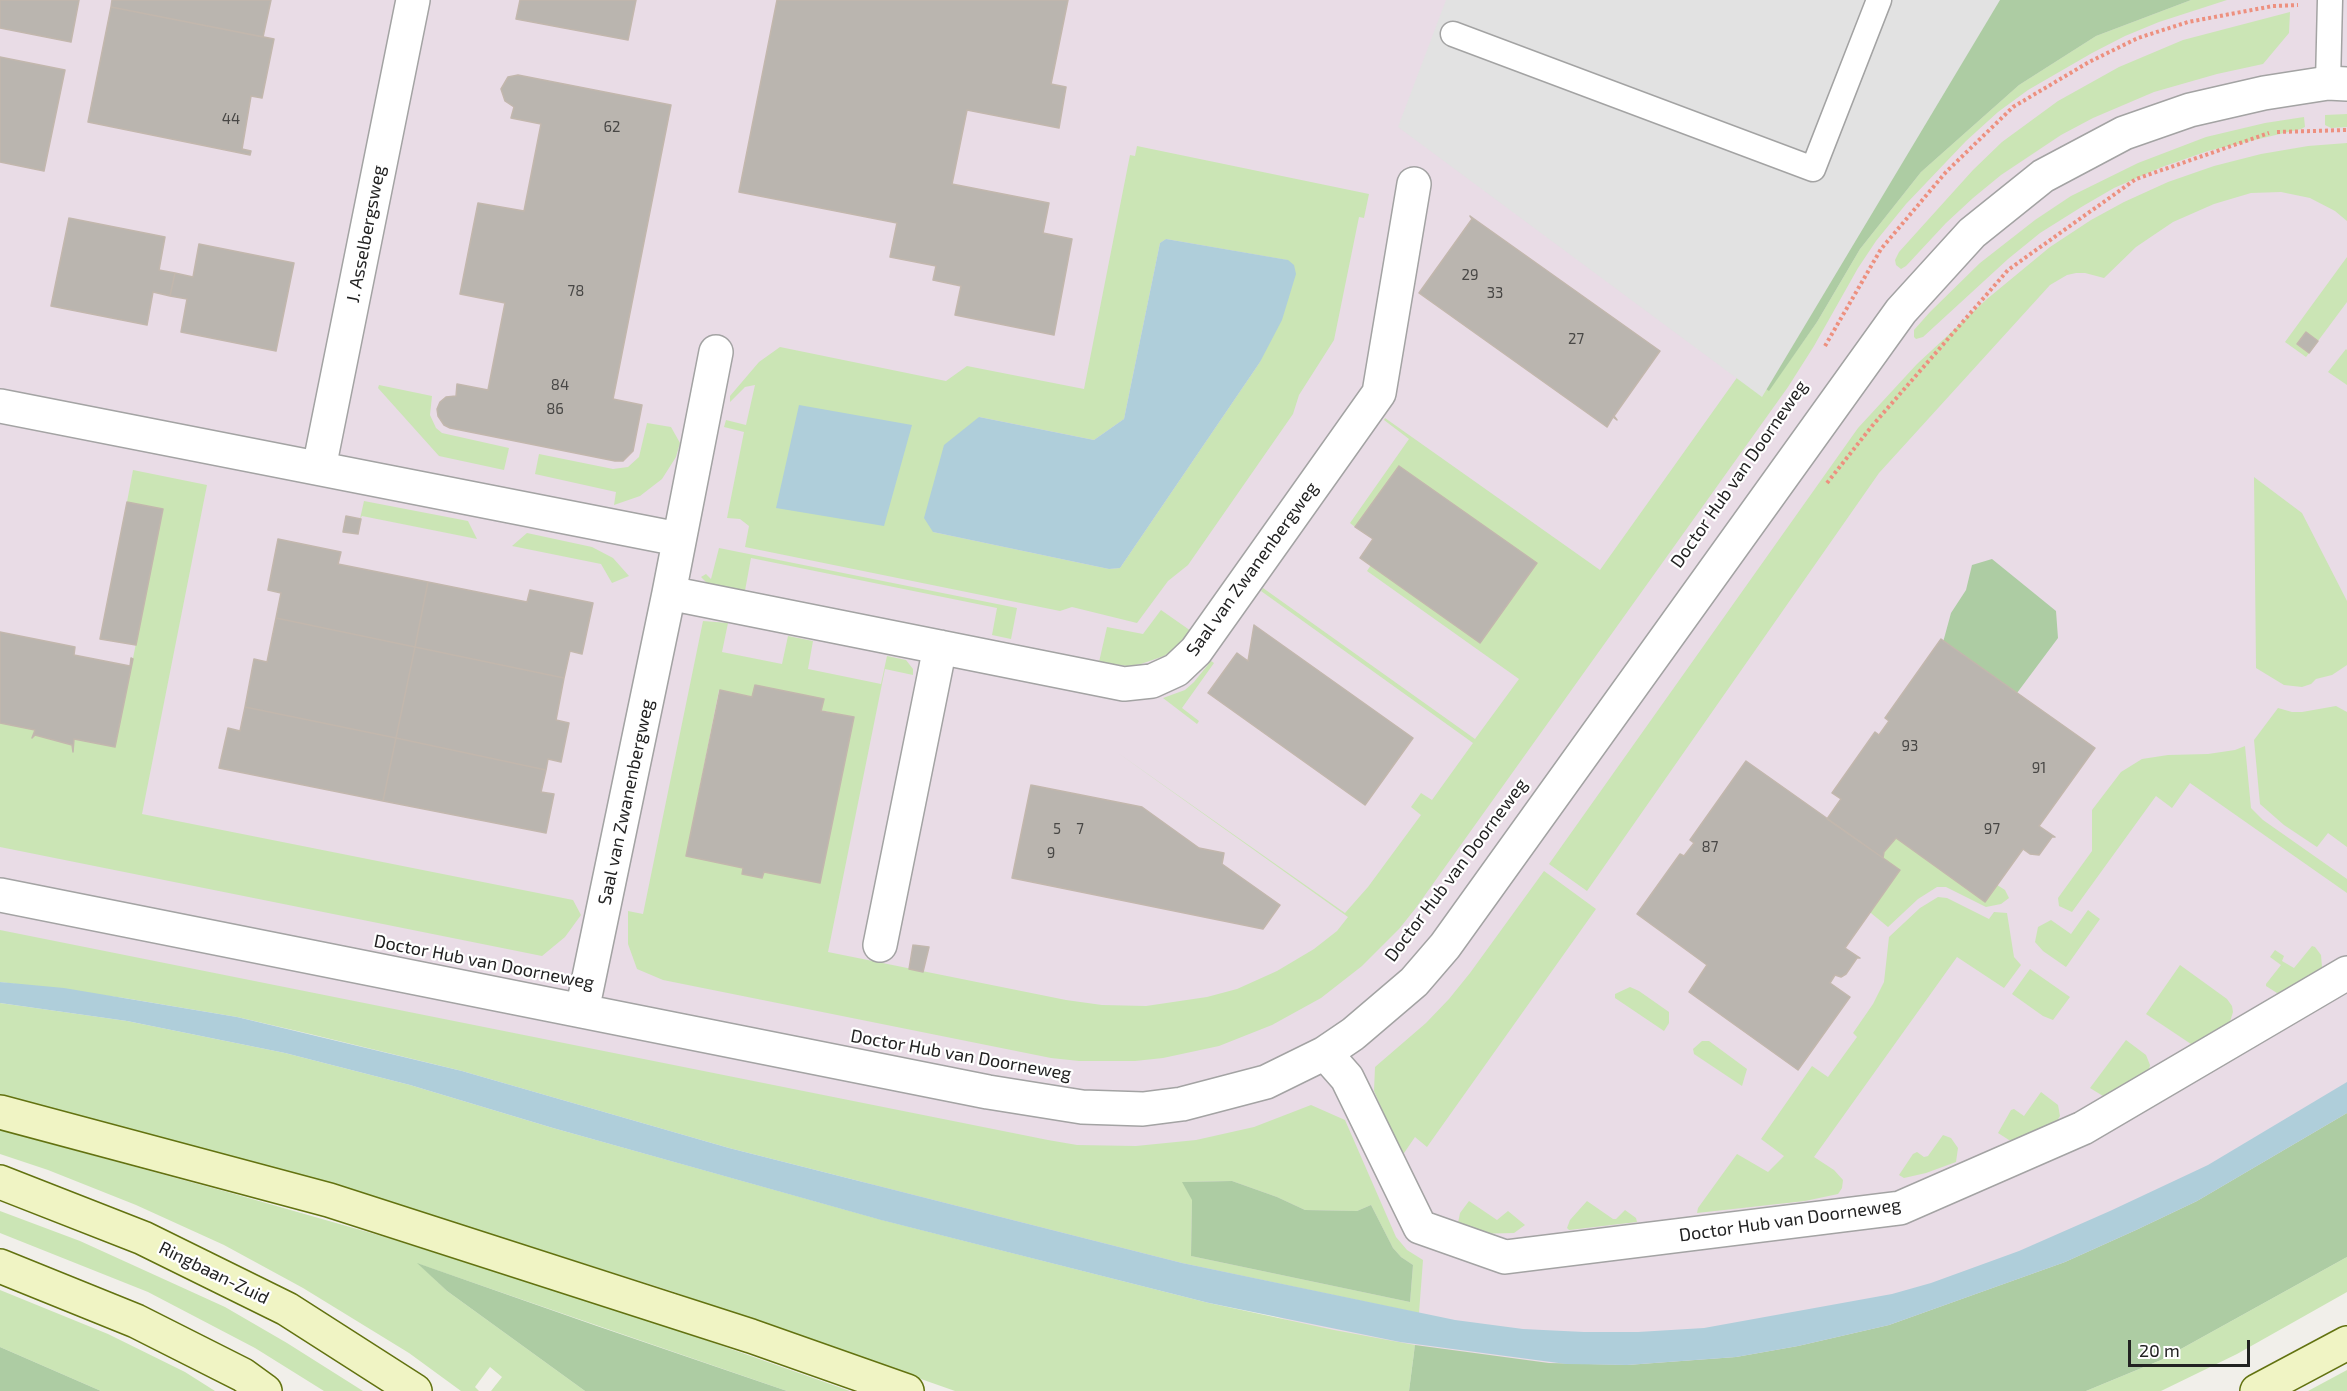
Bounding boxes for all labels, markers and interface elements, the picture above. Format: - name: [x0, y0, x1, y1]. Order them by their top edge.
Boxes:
- house number: 44: [222, 110, 240, 128]
- house number: 62: [603, 118, 621, 136]
- street label: J. Asselbergsweg: [342, 163, 390, 305]
- house number: 29: [1461, 266, 1479, 284]
- house number: 78: [568, 282, 584, 300]
- house number: 33: [1487, 284, 1503, 302]
- house number: 27: [1568, 330, 1584, 348]
- house number: 84: [551, 376, 569, 394]
- street label: Doctor Hub van Doorneweg: [1666, 376, 1812, 572]
- house number: 86: [546, 400, 564, 418]
- street label: Saal van Zwanenbergweg: [1182, 478, 1322, 660]
- street label: Saal van Zwanenbergweg: [594, 697, 658, 907]
- house number: 93: [1902, 737, 1918, 755]
- house number: 91: [2032, 759, 2046, 777]
- street label: Doctor Hub van Doorneweg: [1380, 774, 1532, 966]
- house number: 5: [1053, 820, 1061, 838]
- house number: 7: [1076, 820, 1084, 838]
- house number: 97: [1984, 820, 2000, 838]
- house number: 87: [1702, 838, 1718, 856]
- house number: 9: [1047, 844, 1055, 862]
- street label: Doctor Hub van Doorneweg: [372, 930, 596, 994]
- street label: Doctor Hub van Doorneweg: [849, 1025, 1073, 1085]
- street label: Doctor Hub van Doorneweg: [1678, 1194, 1902, 1246]
- street label: Ringbaan-Zuid: [155, 1237, 273, 1309]
- scale bar: [2131, 1328, 2252, 1366]
- text: 20 m: [2139, 1339, 2180, 1361]

